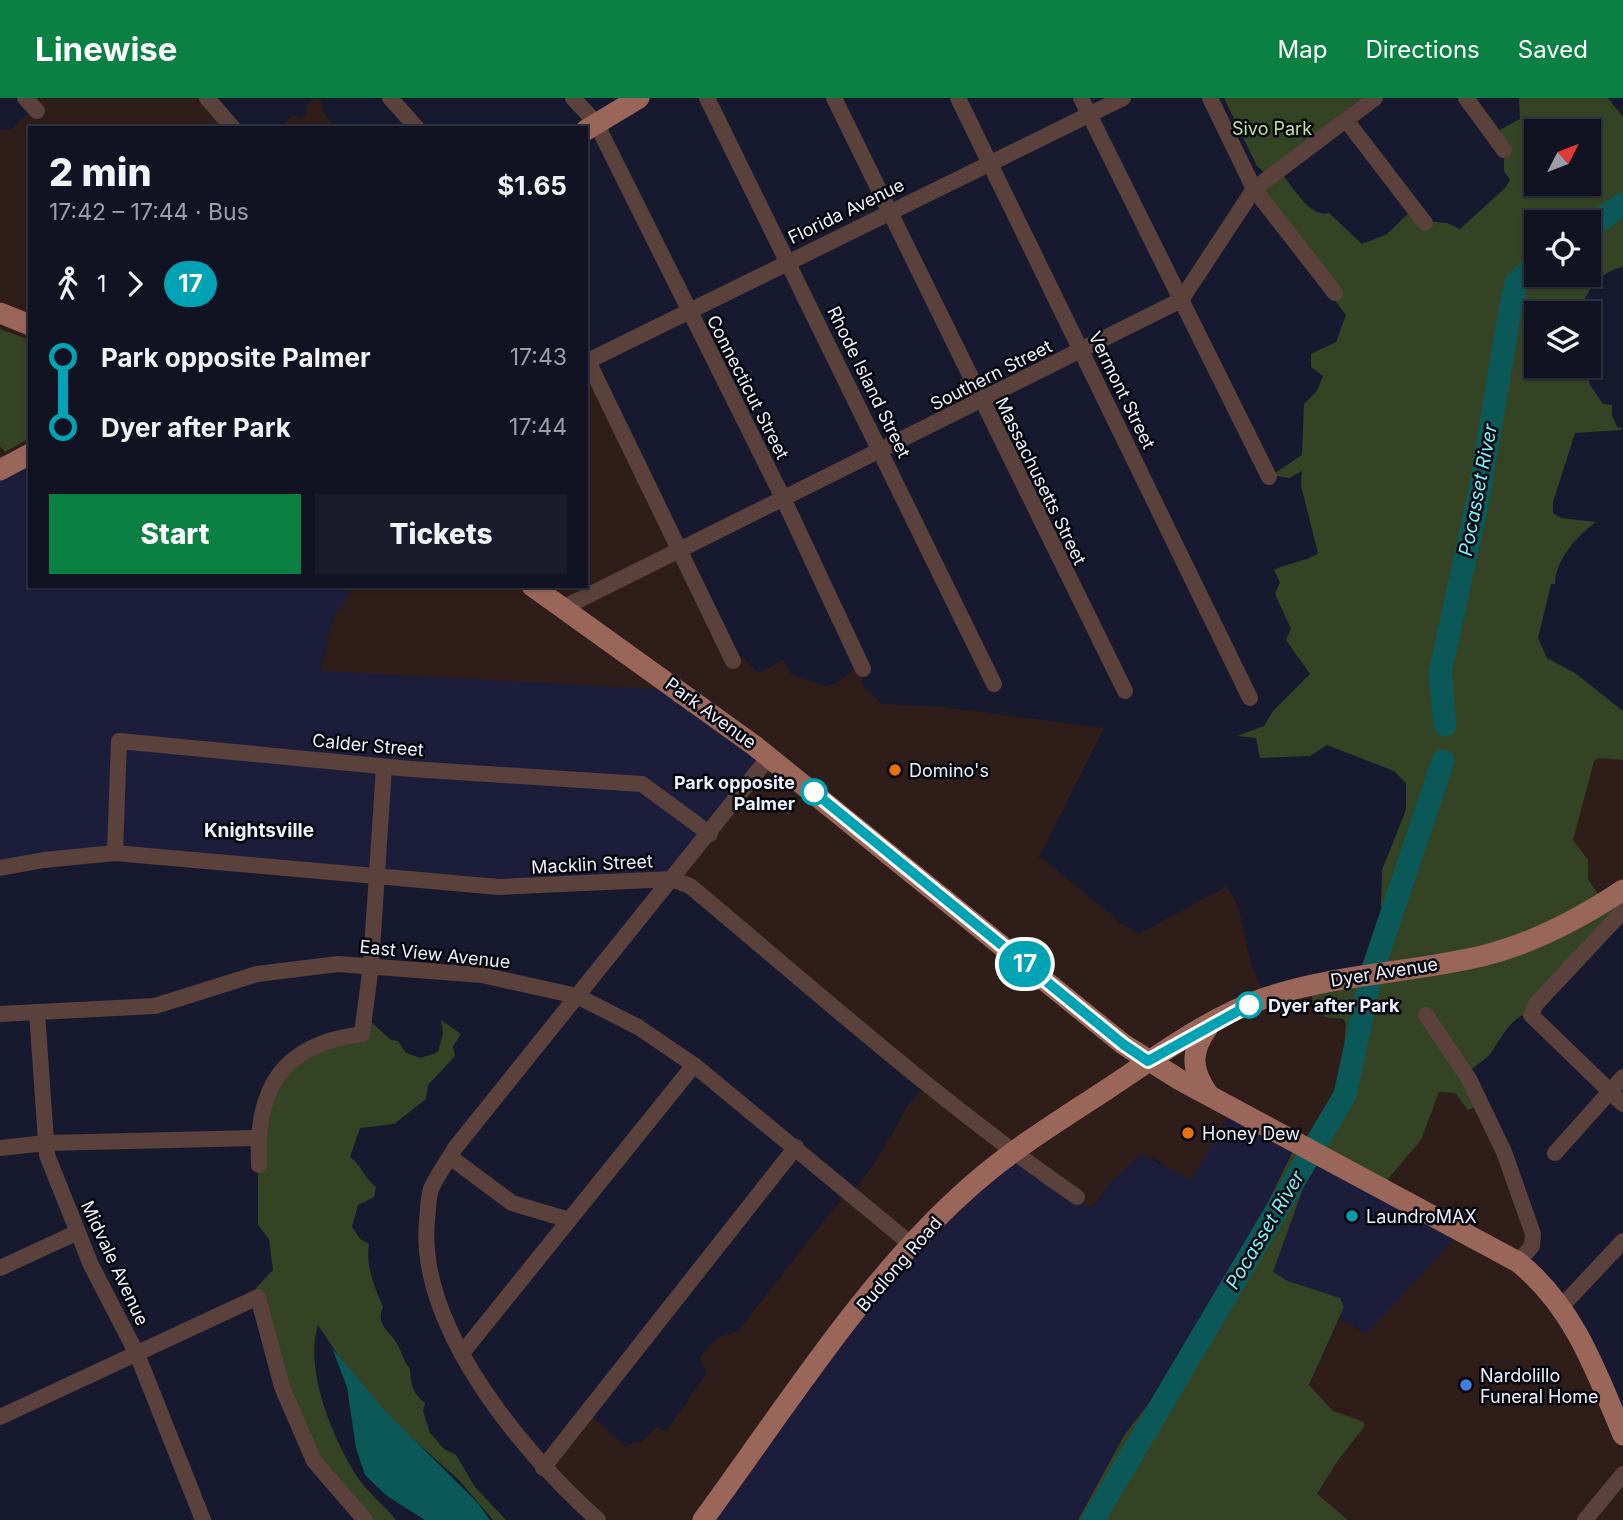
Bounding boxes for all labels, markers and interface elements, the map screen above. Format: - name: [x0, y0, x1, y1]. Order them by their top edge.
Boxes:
- text: Linewise: [35, 29, 178, 69]
- text: Map: [1278, 35, 1327, 64]
- text: Directions: [1365, 35, 1480, 64]
- text: Saved: [1518, 35, 1588, 64]
- park label: Sivo Park: [1232, 118, 1312, 139]
- north arrow: [1524, 119, 1601, 196]
- map controls: [1524, 119, 1601, 378]
- text: 2 min: [49, 149, 152, 195]
- text: $1.65: [497, 170, 567, 201]
- street label: Florida Avenue: [784, 174, 908, 248]
- text: 17:42 – 17:44 · Bus: [49, 198, 249, 226]
- button: locate: [1524, 210, 1601, 287]
- icon: walk: [49, 265, 87, 303]
- icon: forward: [116, 265, 154, 303]
- text: 17: [178, 269, 203, 298]
- text: 1: [97, 270, 106, 298]
- button: layers: [1524, 301, 1601, 378]
- street label: Rhode Island Street: [823, 303, 915, 461]
- street label: Connecticut Street: [703, 311, 793, 463]
- street label: Vermont Street: [1085, 328, 1160, 452]
- street label: Southern Street: [927, 335, 1055, 415]
- text: Park opposite Palmer: [101, 342, 371, 373]
- text: 17:43: [510, 343, 567, 371]
- street label: Massachusetts Street: [991, 394, 1091, 568]
- text: Dyer after Park: [101, 412, 291, 443]
- text: 17:44: [509, 413, 567, 441]
- water label: Pocasset River: [1454, 421, 1502, 558]
- button: Start: [49, 494, 301, 574]
- button: Tickets: [315, 494, 567, 574]
- street label: Park Avenue: [662, 673, 760, 753]
- street label: Calder Street: [311, 730, 425, 760]
- place label: Domino's: [909, 760, 989, 781]
- marker: Domino's: [887, 762, 903, 778]
- place label: Park opposite Palmer: [674, 772, 795, 814]
- marker: Park opposite Palmer: [801, 779, 827, 805]
- district label: Knightsville: [204, 819, 314, 842]
- street label: Macklin Street: [531, 850, 653, 878]
- street label: East View Avenue: [359, 936, 511, 972]
- line badge: 17: [993, 941, 1056, 987]
- text: 17: [1013, 949, 1037, 978]
- street label: Dyer Avenue: [1329, 953, 1439, 991]
- marker: Dyer after Park: [1236, 992, 1262, 1018]
- place label: Dyer after Park: [1268, 995, 1400, 1016]
- place label: Honey Dew: [1202, 1123, 1300, 1144]
- marker: Honey Dew: [1180, 1125, 1196, 1141]
- water label: Pocasset River: [1221, 1166, 1310, 1293]
- street label: Midvale Avenue: [77, 1197, 153, 1329]
- place label: LaundroMAX: [1366, 1206, 1477, 1227]
- marker: LaundroMAX: [1344, 1208, 1360, 1224]
- street label: Budlong Road: [852, 1212, 946, 1316]
- place label: Nardolillo Funeral Home: [1480, 1365, 1599, 1407]
- marker: Nardolillo Funeral Home: [1458, 1377, 1474, 1393]

